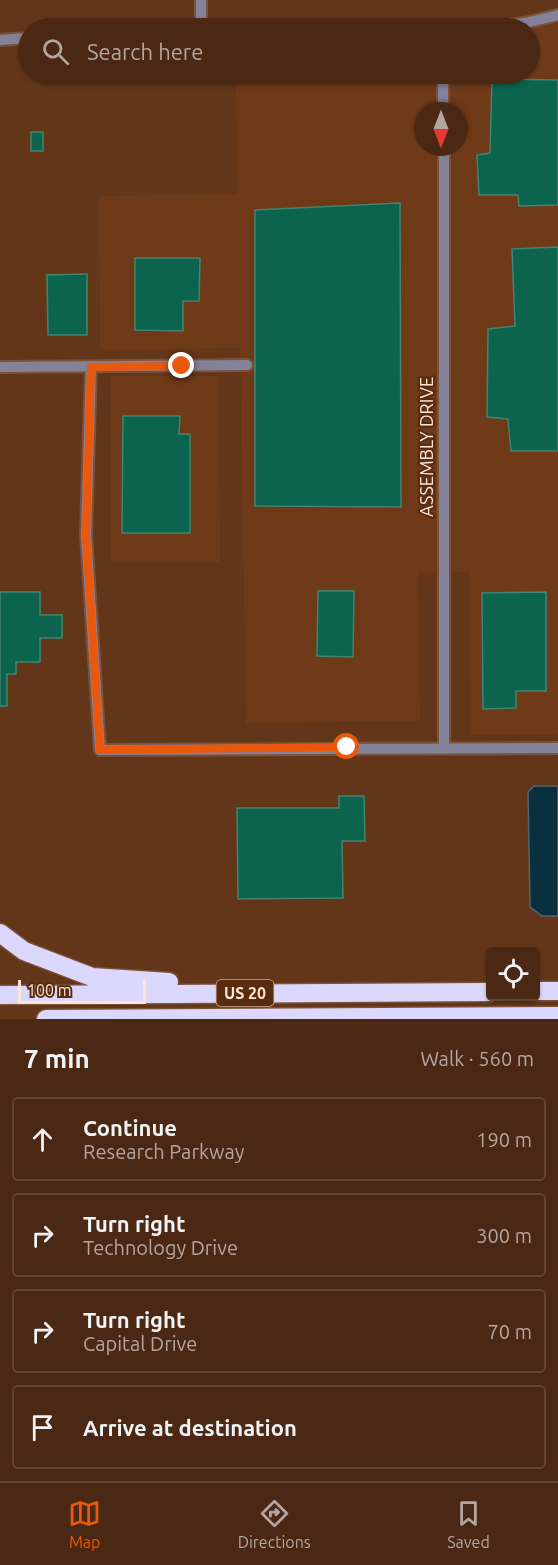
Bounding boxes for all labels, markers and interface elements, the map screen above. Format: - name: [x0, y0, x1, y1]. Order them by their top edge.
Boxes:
- search box: [18, 18, 540, 84]
- icon: search: [39, 35, 72, 68]
- text: Search here: [87, 39, 203, 64]
- north arrow: [414, 102, 468, 156]
- route end: [168, 352, 194, 378]
- street label: ASSEMBLY DRIVE: [416, 377, 436, 517]
- route start: [333, 733, 359, 759]
- map controls: [486, 947, 540, 1001]
- button: locate: [486, 947, 540, 1001]
- scale bar: [18, 977, 146, 1004]
- road number: US 20: [216, 980, 274, 1006]
- text: 100 m: [27, 981, 72, 999]
- text: 7 min: [24, 1044, 90, 1073]
- text: Walk · 560 m: [421, 1047, 534, 1070]
- text: Continue: [83, 1115, 177, 1140]
- icon: ahead: [26, 1123, 59, 1156]
- text: 190 m: [476, 1128, 532, 1151]
- text: Research Parkway: [83, 1140, 245, 1163]
- text: Turn right: [83, 1211, 185, 1236]
- icon: right: [26, 1219, 59, 1252]
- text: 300 m: [476, 1224, 532, 1247]
- text: Technology Drive: [83, 1236, 238, 1259]
- text: Turn right: [83, 1307, 185, 1332]
- icon: right: [26, 1315, 59, 1348]
- text: 70 m: [488, 1320, 532, 1343]
- text: Capital Drive: [83, 1332, 197, 1355]
- icon: arrive: [26, 1411, 59, 1444]
- text: Arrive at destination: [83, 1415, 297, 1440]
- tab: Map: [68, 1497, 101, 1551]
- tab: Directions: [238, 1497, 311, 1551]
- tab: Saved: [447, 1497, 490, 1551]

